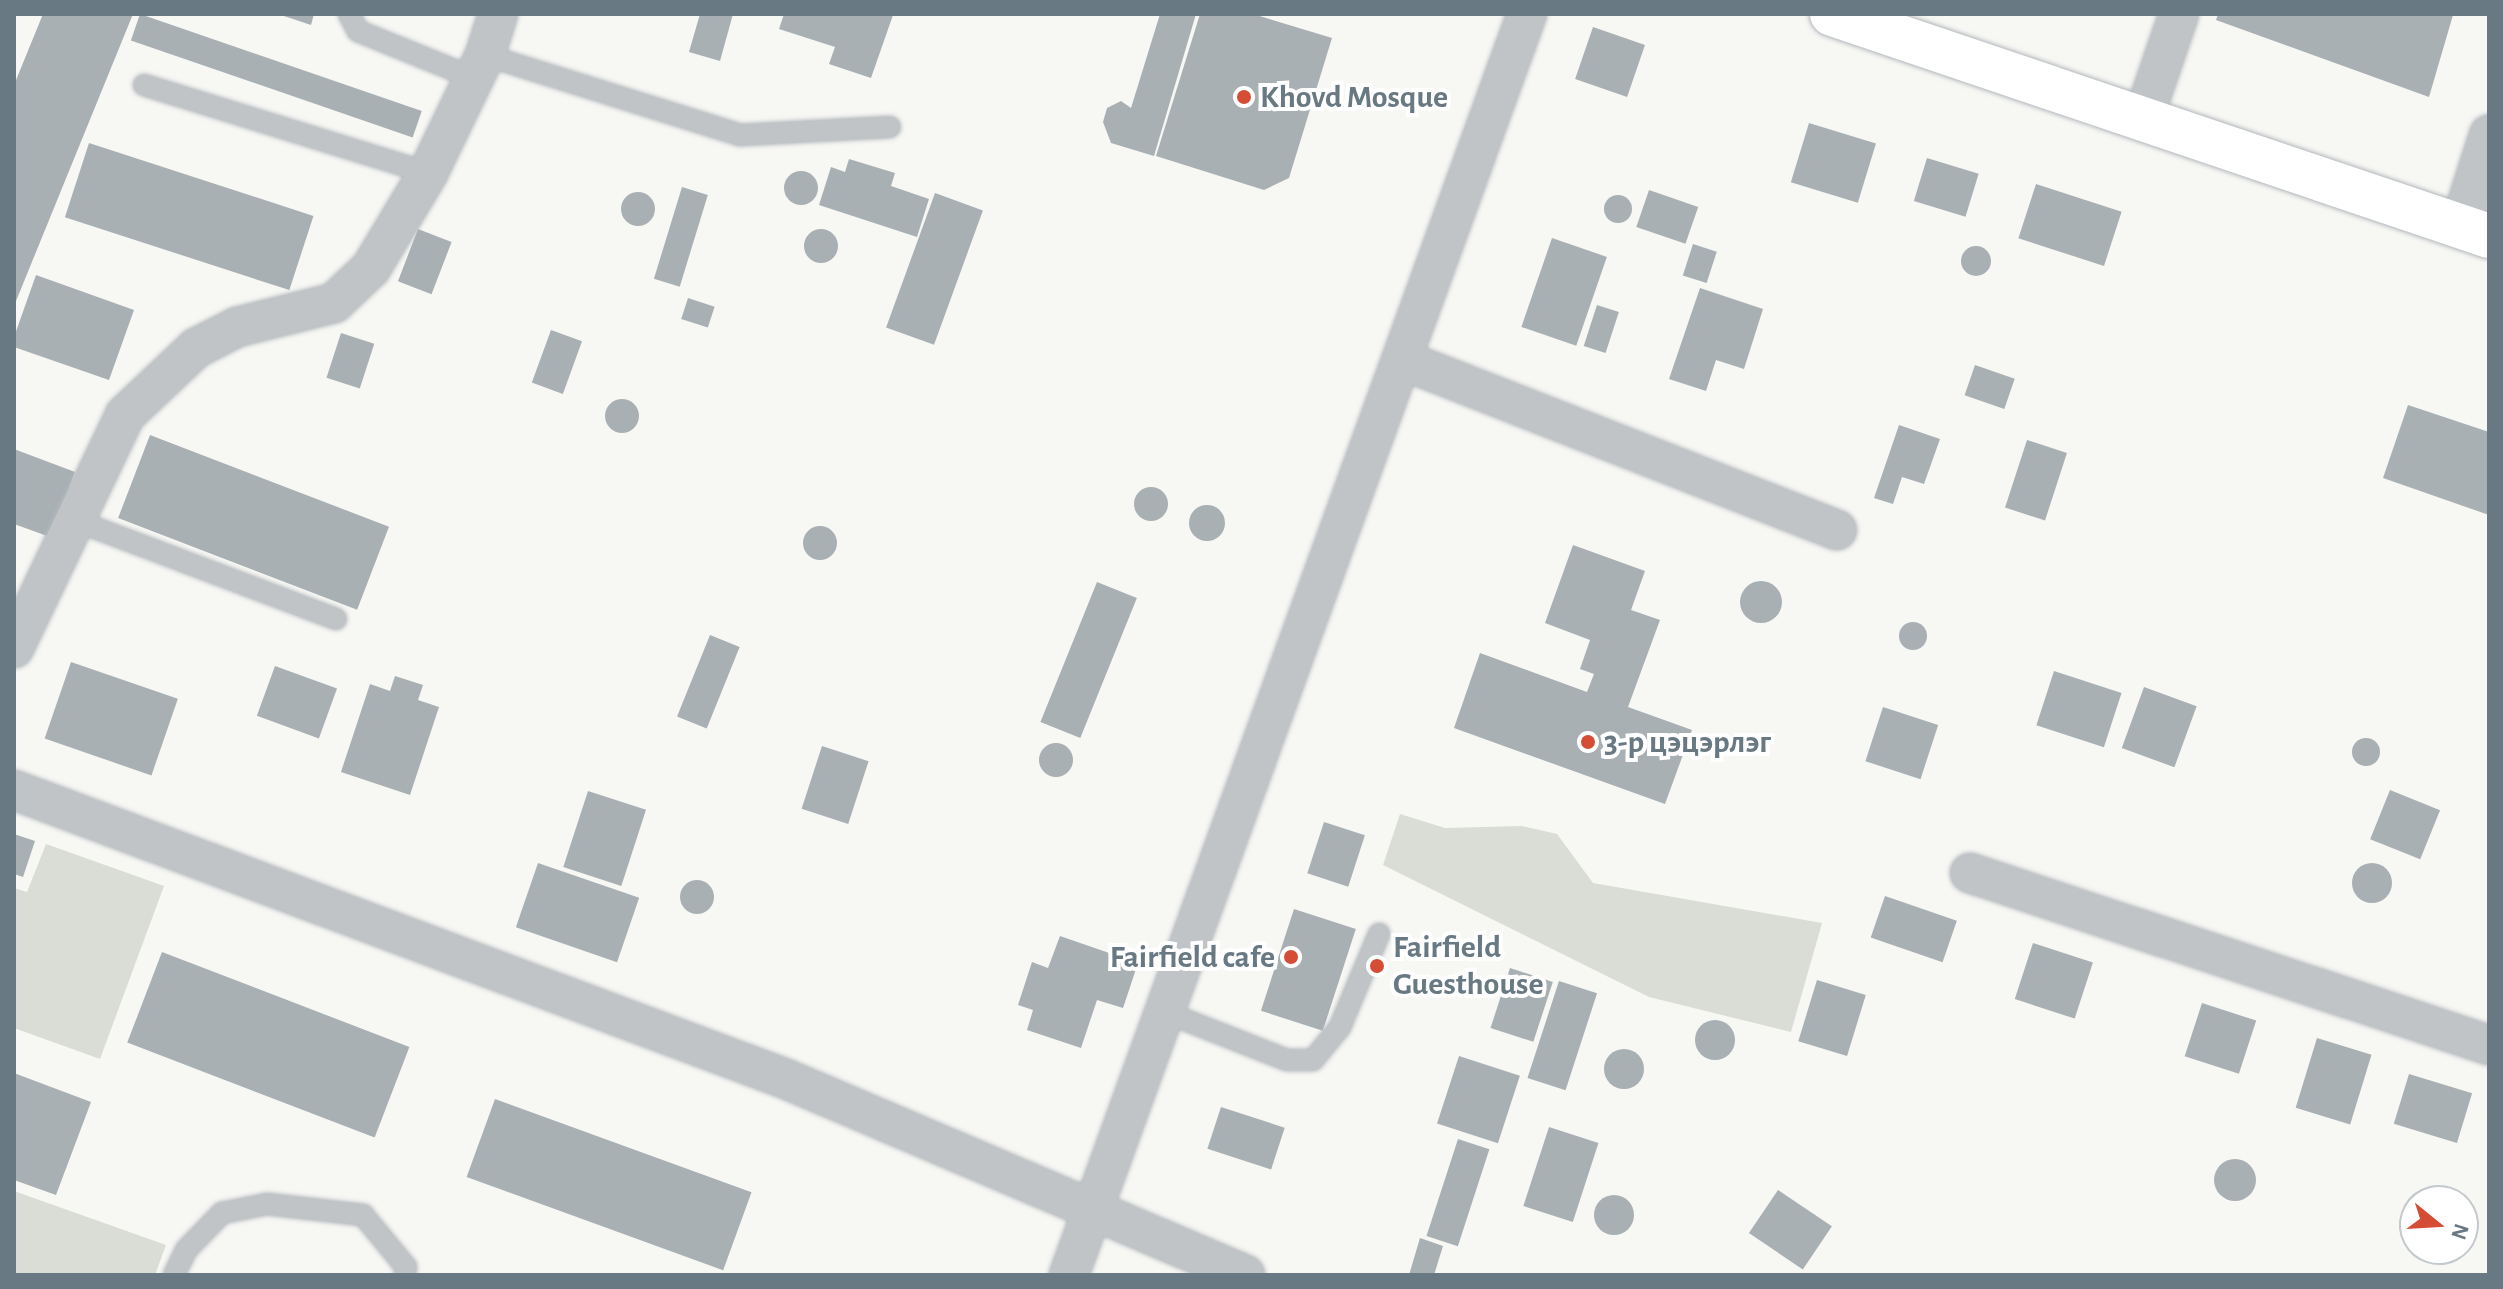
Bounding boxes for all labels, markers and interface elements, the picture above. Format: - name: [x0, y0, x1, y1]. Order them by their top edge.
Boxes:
- place label: Khovd Mosque: [1260, 78, 1448, 116]
- marker: Khovd Mosque: [1235, 88, 1253, 106]
- place label: 3-р цэцэрлэг: [1604, 723, 1771, 761]
- marker: 3-р цэцэрлэг: [1579, 733, 1597, 751]
- place label: Fairfield Guesthouse: [1393, 929, 1543, 1004]
- place label: Fairfield cafe: [1110, 938, 1275, 976]
- marker: Fairfield cafe: [1282, 948, 1300, 966]
- marker: Fairfield Guesthouse: [1368, 957, 1386, 975]
- north arrow: [2399, 1185, 2479, 1265]
- text: N: [2447, 1221, 2473, 1242]

